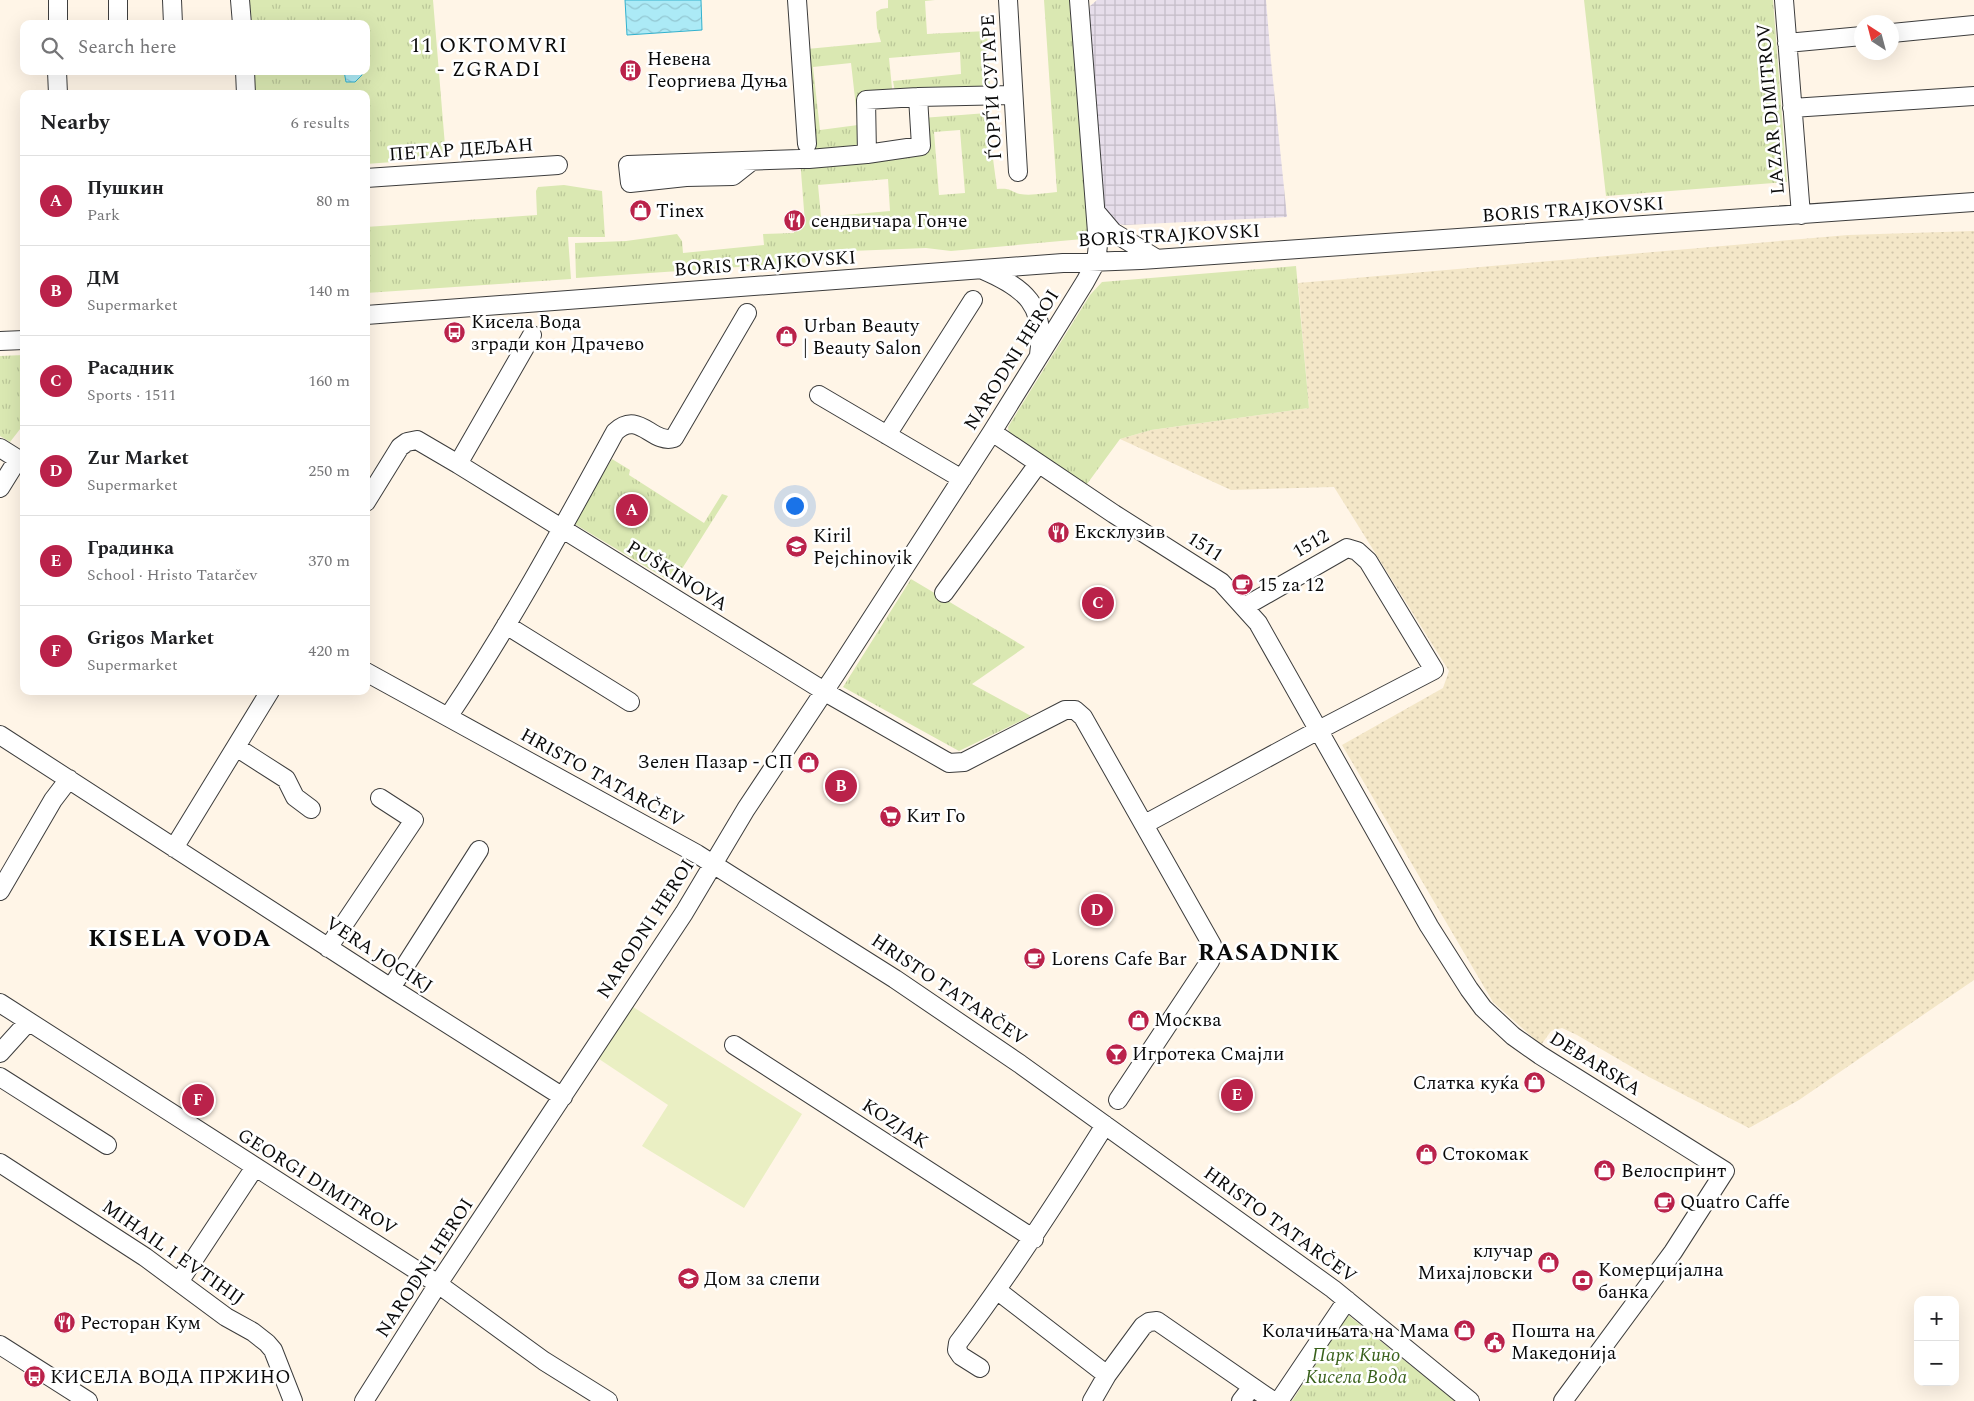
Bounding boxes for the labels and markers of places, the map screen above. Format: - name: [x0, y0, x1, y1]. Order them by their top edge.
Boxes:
- place label: Невена Георгиева Дуња: [647, 45, 788, 96]
- building icon: Невена Георгиева Дуња: [619, 58, 643, 82]
- place label: Tinex: [656, 197, 704, 226]
- shop icon: Tinex: [628, 199, 652, 223]
- place label: сендвичара Гонче: [811, 207, 967, 236]
- restaurant icon: сендвичара Гонче: [783, 209, 807, 233]
- place label: Кисела Вода згради кон Драчево: [471, 308, 644, 359]
- place label: Urban Beauty | Beauty Salon: [803, 312, 922, 363]
- bus stop icon: Кисела Вода згради кон Драчево: [443, 321, 467, 345]
- shop icon: Urban Beauty | Beauty Salon: [775, 325, 799, 349]
- pin: A: [616, 491, 648, 529]
- place label: Ексклузив: [1074, 518, 1165, 547]
- restaurant icon: Ексклузив: [1046, 520, 1070, 544]
- place label: Kiril Pejchinovik: [813, 522, 913, 573]
- school or university icon: Kiril Pejchinovik: [785, 535, 809, 559]
- place label: 15 za 12: [1258, 571, 1324, 600]
- cafe icon: 15 za 12: [1230, 573, 1254, 597]
- pin: C: [1082, 584, 1114, 622]
- place label: Зелен Пазар - СП: [637, 748, 793, 777]
- shop icon: Зелен Пазар - СП: [797, 750, 821, 774]
- pin: B: [825, 767, 857, 805]
- place label: Кит Го: [906, 802, 966, 831]
- supermarket icon: Кит Го: [878, 804, 902, 828]
- pin: D: [1081, 891, 1113, 929]
- place label: Lorens Cafe Bar: [1051, 945, 1187, 974]
- cafe icon: Lorens Cafe Bar: [1023, 947, 1047, 971]
- place label: Москва: [1154, 1006, 1222, 1035]
- shop icon: Москва: [1126, 1008, 1150, 1032]
- place label: Игротека Смајли: [1132, 1040, 1284, 1069]
- bar icon: Игротека Смајли: [1104, 1042, 1128, 1066]
- place label: Слатка куќа: [1413, 1069, 1520, 1098]
- shop icon: Слатка куќа: [1523, 1071, 1547, 1095]
- pin: E: [1221, 1076, 1253, 1114]
- pin: F: [182, 1081, 214, 1119]
- place label: Стокомак: [1442, 1140, 1529, 1169]
- shop icon: Стокомак: [1414, 1142, 1438, 1166]
- place label: Велоспринт: [1621, 1157, 1726, 1186]
- shop icon: Велоспринт: [1593, 1159, 1617, 1183]
- place label: Quatro Caffe: [1680, 1188, 1790, 1217]
- cafe icon: Quatro Caffe: [1652, 1190, 1676, 1214]
- place label: клучар Михајловски: [1418, 1237, 1533, 1288]
- shop icon: клучар Михајловски: [1537, 1250, 1561, 1274]
- place label: Комерцијална банка: [1598, 1256, 1724, 1307]
- place label: Дом за слепи: [704, 1265, 820, 1294]
- school or university icon: Дом за слепи: [676, 1267, 700, 1291]
- bank icon: Комерцијална банка: [1570, 1269, 1594, 1293]
- place label: Ресторан Кум: [80, 1309, 201, 1338]
- restaurant icon: Ресторан Кум: [52, 1311, 76, 1335]
- place label: Колачињата на Мама: [1261, 1317, 1450, 1346]
- place label: Пошта на Македонија: [1511, 1317, 1617, 1368]
- shop icon: Колачињата на Мама: [1453, 1319, 1477, 1343]
- public building icon: Пошта на Македонија: [1483, 1330, 1507, 1354]
- place label: КИСЕЛА ВОДА ПРЖИНО: [50, 1363, 291, 1392]
- bus stop icon: КИСЕЛА ВОДА ПРЖИНО: [22, 1365, 46, 1389]

